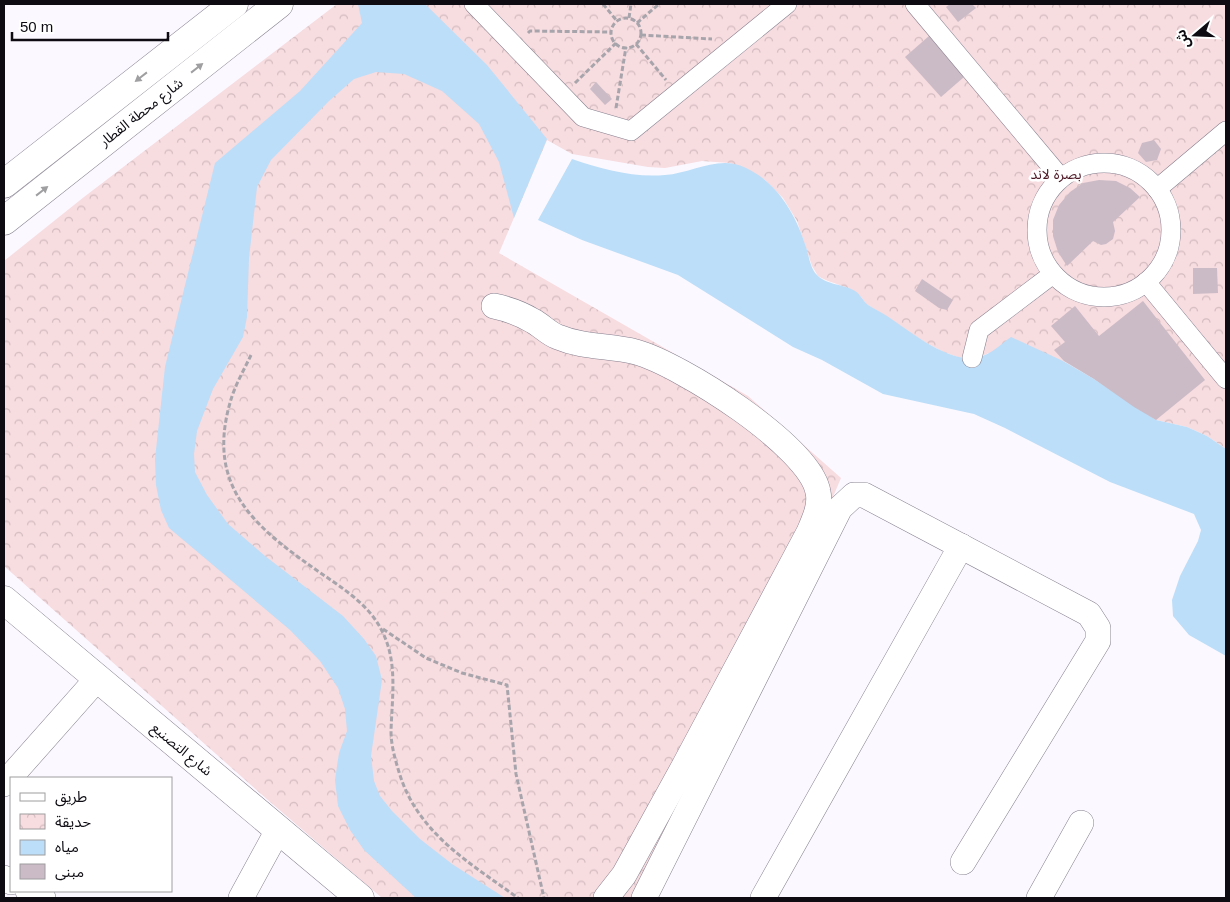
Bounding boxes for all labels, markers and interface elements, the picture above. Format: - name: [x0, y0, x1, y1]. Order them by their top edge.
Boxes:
- scale bar: [12, 10, 169, 42]
- north arrow: [1170, 10, 1220, 60]
- text: 50 m: [20, 18, 53, 35]
- text: ش: [1172, 28, 1193, 51]
- one-way arrow: [190, 63, 203, 74]
- one-way arrow: [134, 72, 148, 82]
- street label: شارع محطة القطار: [95, 75, 188, 152]
- park label: بصرة لاند: [1031, 166, 1082, 183]
- one-way arrow: [35, 185, 48, 196]
- street label: شارع التصنيع: [147, 719, 216, 781]
- legend: [10, 777, 172, 892]
- text: طريق: [55, 788, 87, 807]
- text: حديقة: [55, 813, 91, 830]
- text: مياه: [55, 838, 79, 855]
- text: مبنى: [55, 863, 84, 881]

